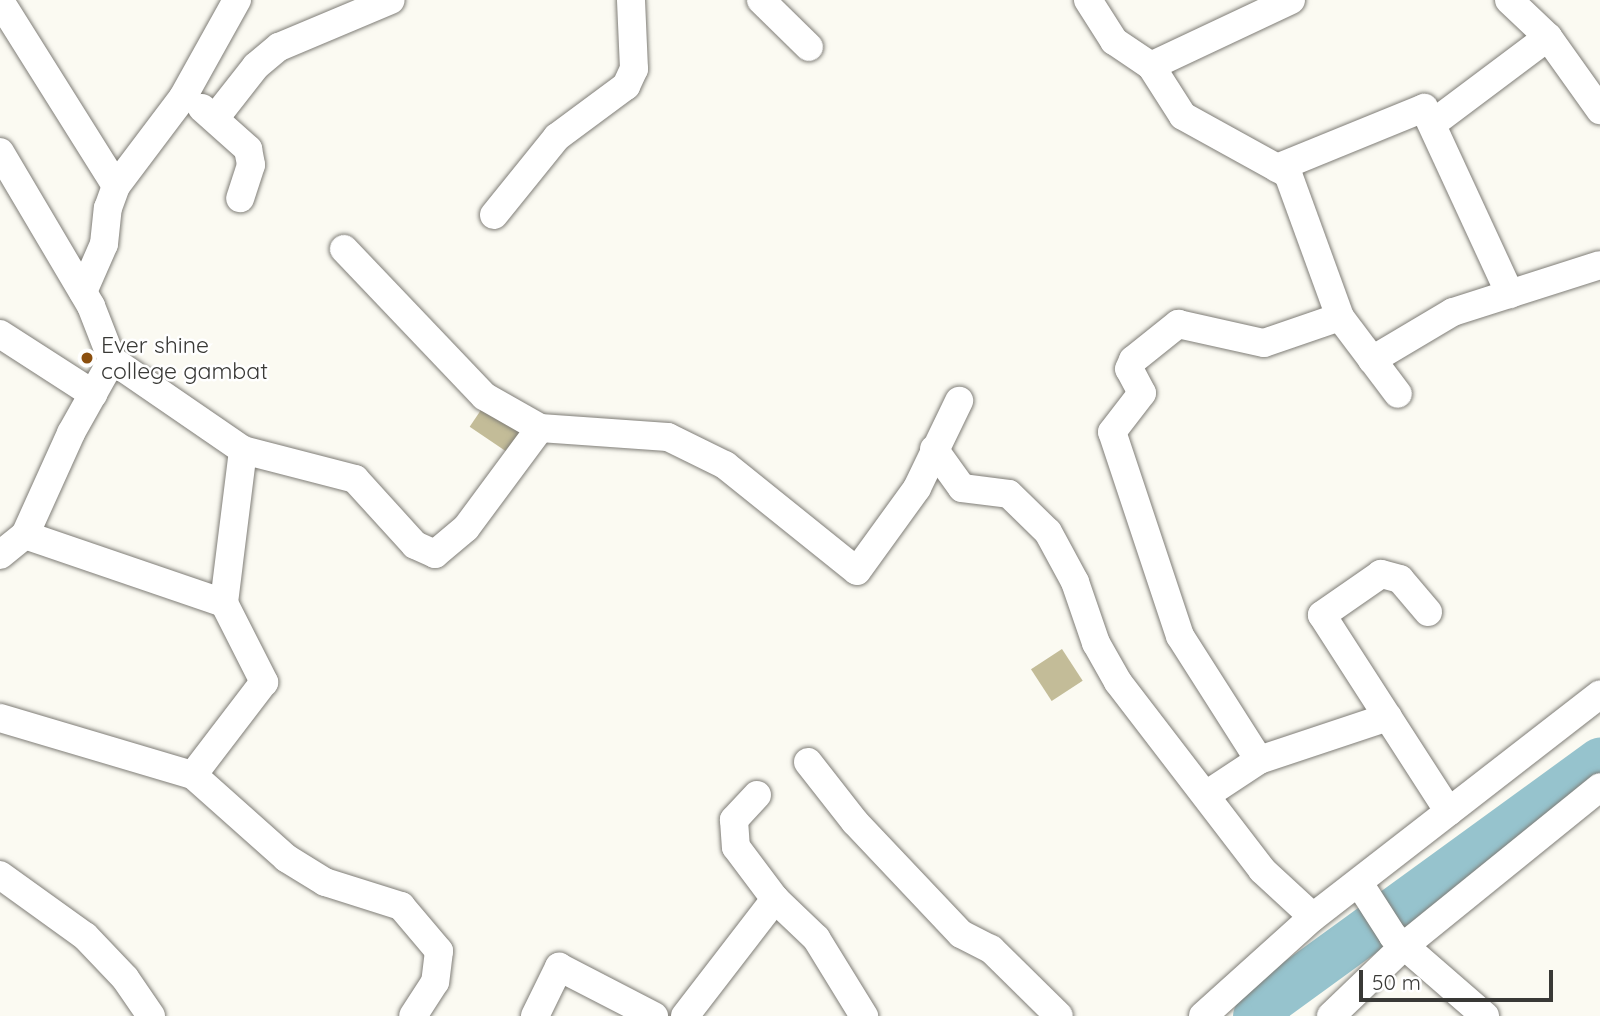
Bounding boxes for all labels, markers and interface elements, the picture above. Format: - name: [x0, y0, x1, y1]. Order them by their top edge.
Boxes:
- place label: Ever shine college gambat: [101, 331, 268, 385]
- marker: Ever shine college gambat: [79, 350, 95, 366]
- scale bar: [1362, 956, 1556, 1000]
- text: 50 m: [1372, 969, 1421, 995]

